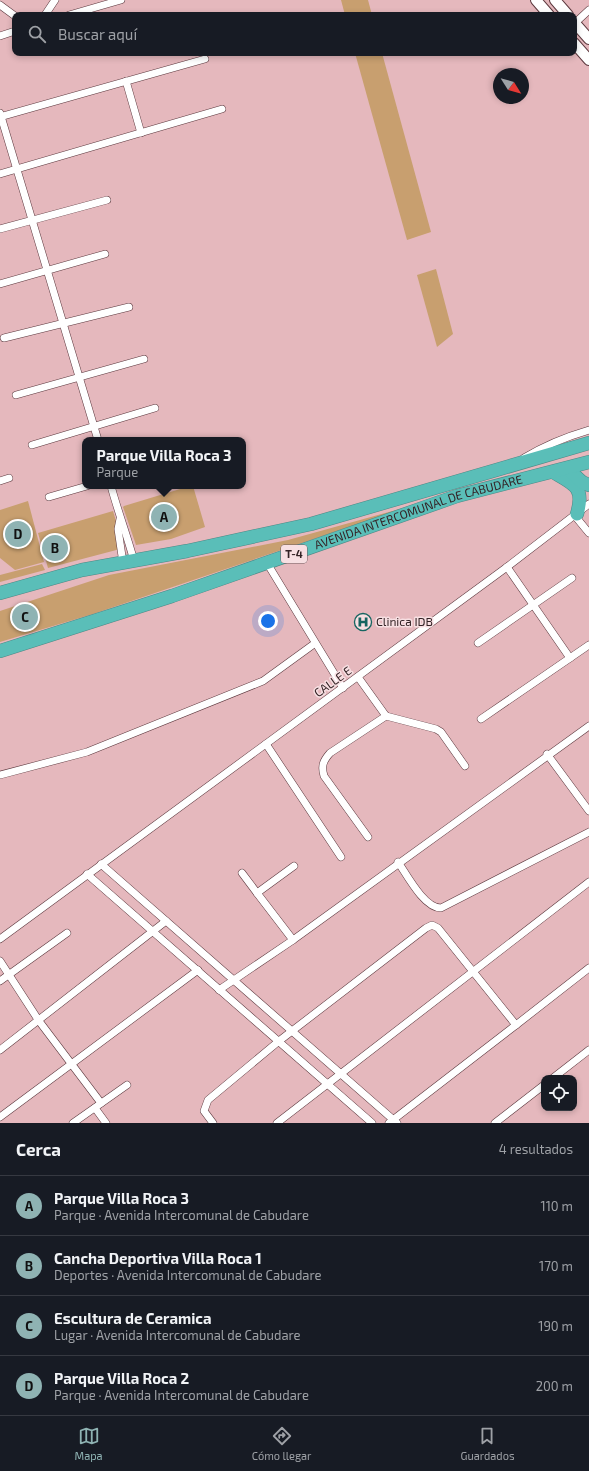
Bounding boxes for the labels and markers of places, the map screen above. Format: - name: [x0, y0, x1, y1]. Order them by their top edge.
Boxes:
- pin: A: [151, 502, 177, 532]
- pin: D: [5, 519, 31, 549]
- pin: B: [42, 533, 68, 563]
- pin: C: [12, 602, 38, 632]
- hospital icon: Clinica IDB: [353, 612, 373, 632]
- place label: Clinica IDB: [376, 614, 433, 628]

